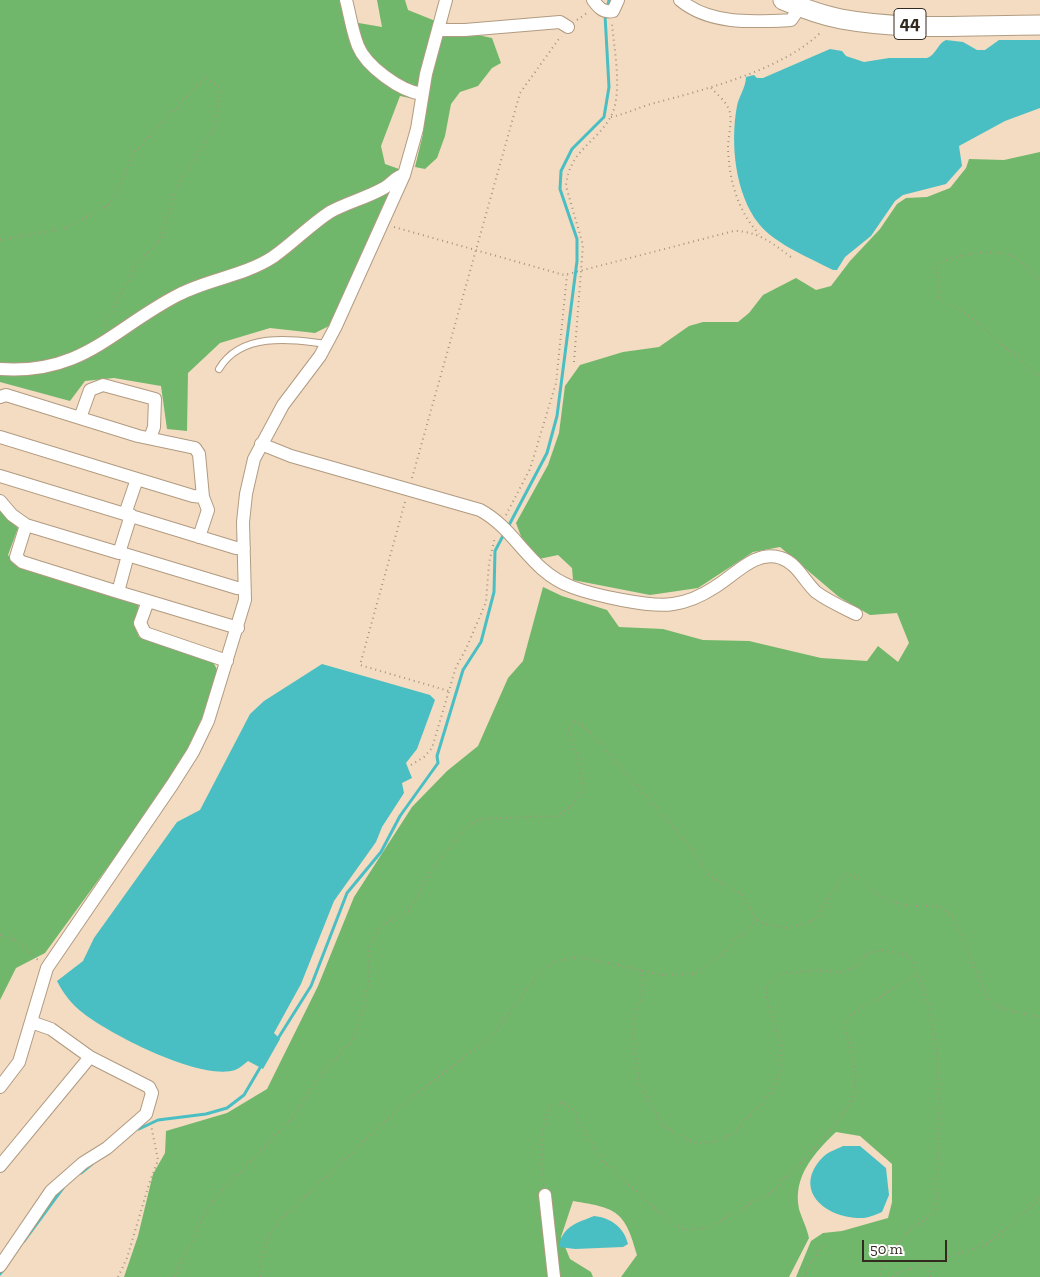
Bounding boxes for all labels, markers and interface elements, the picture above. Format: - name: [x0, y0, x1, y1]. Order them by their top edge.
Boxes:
- road number: 44: [894, 8, 926, 40]
- scale bar: [865, 1230, 950, 1262]
- text: 50 m: [870, 1240, 903, 1258]

